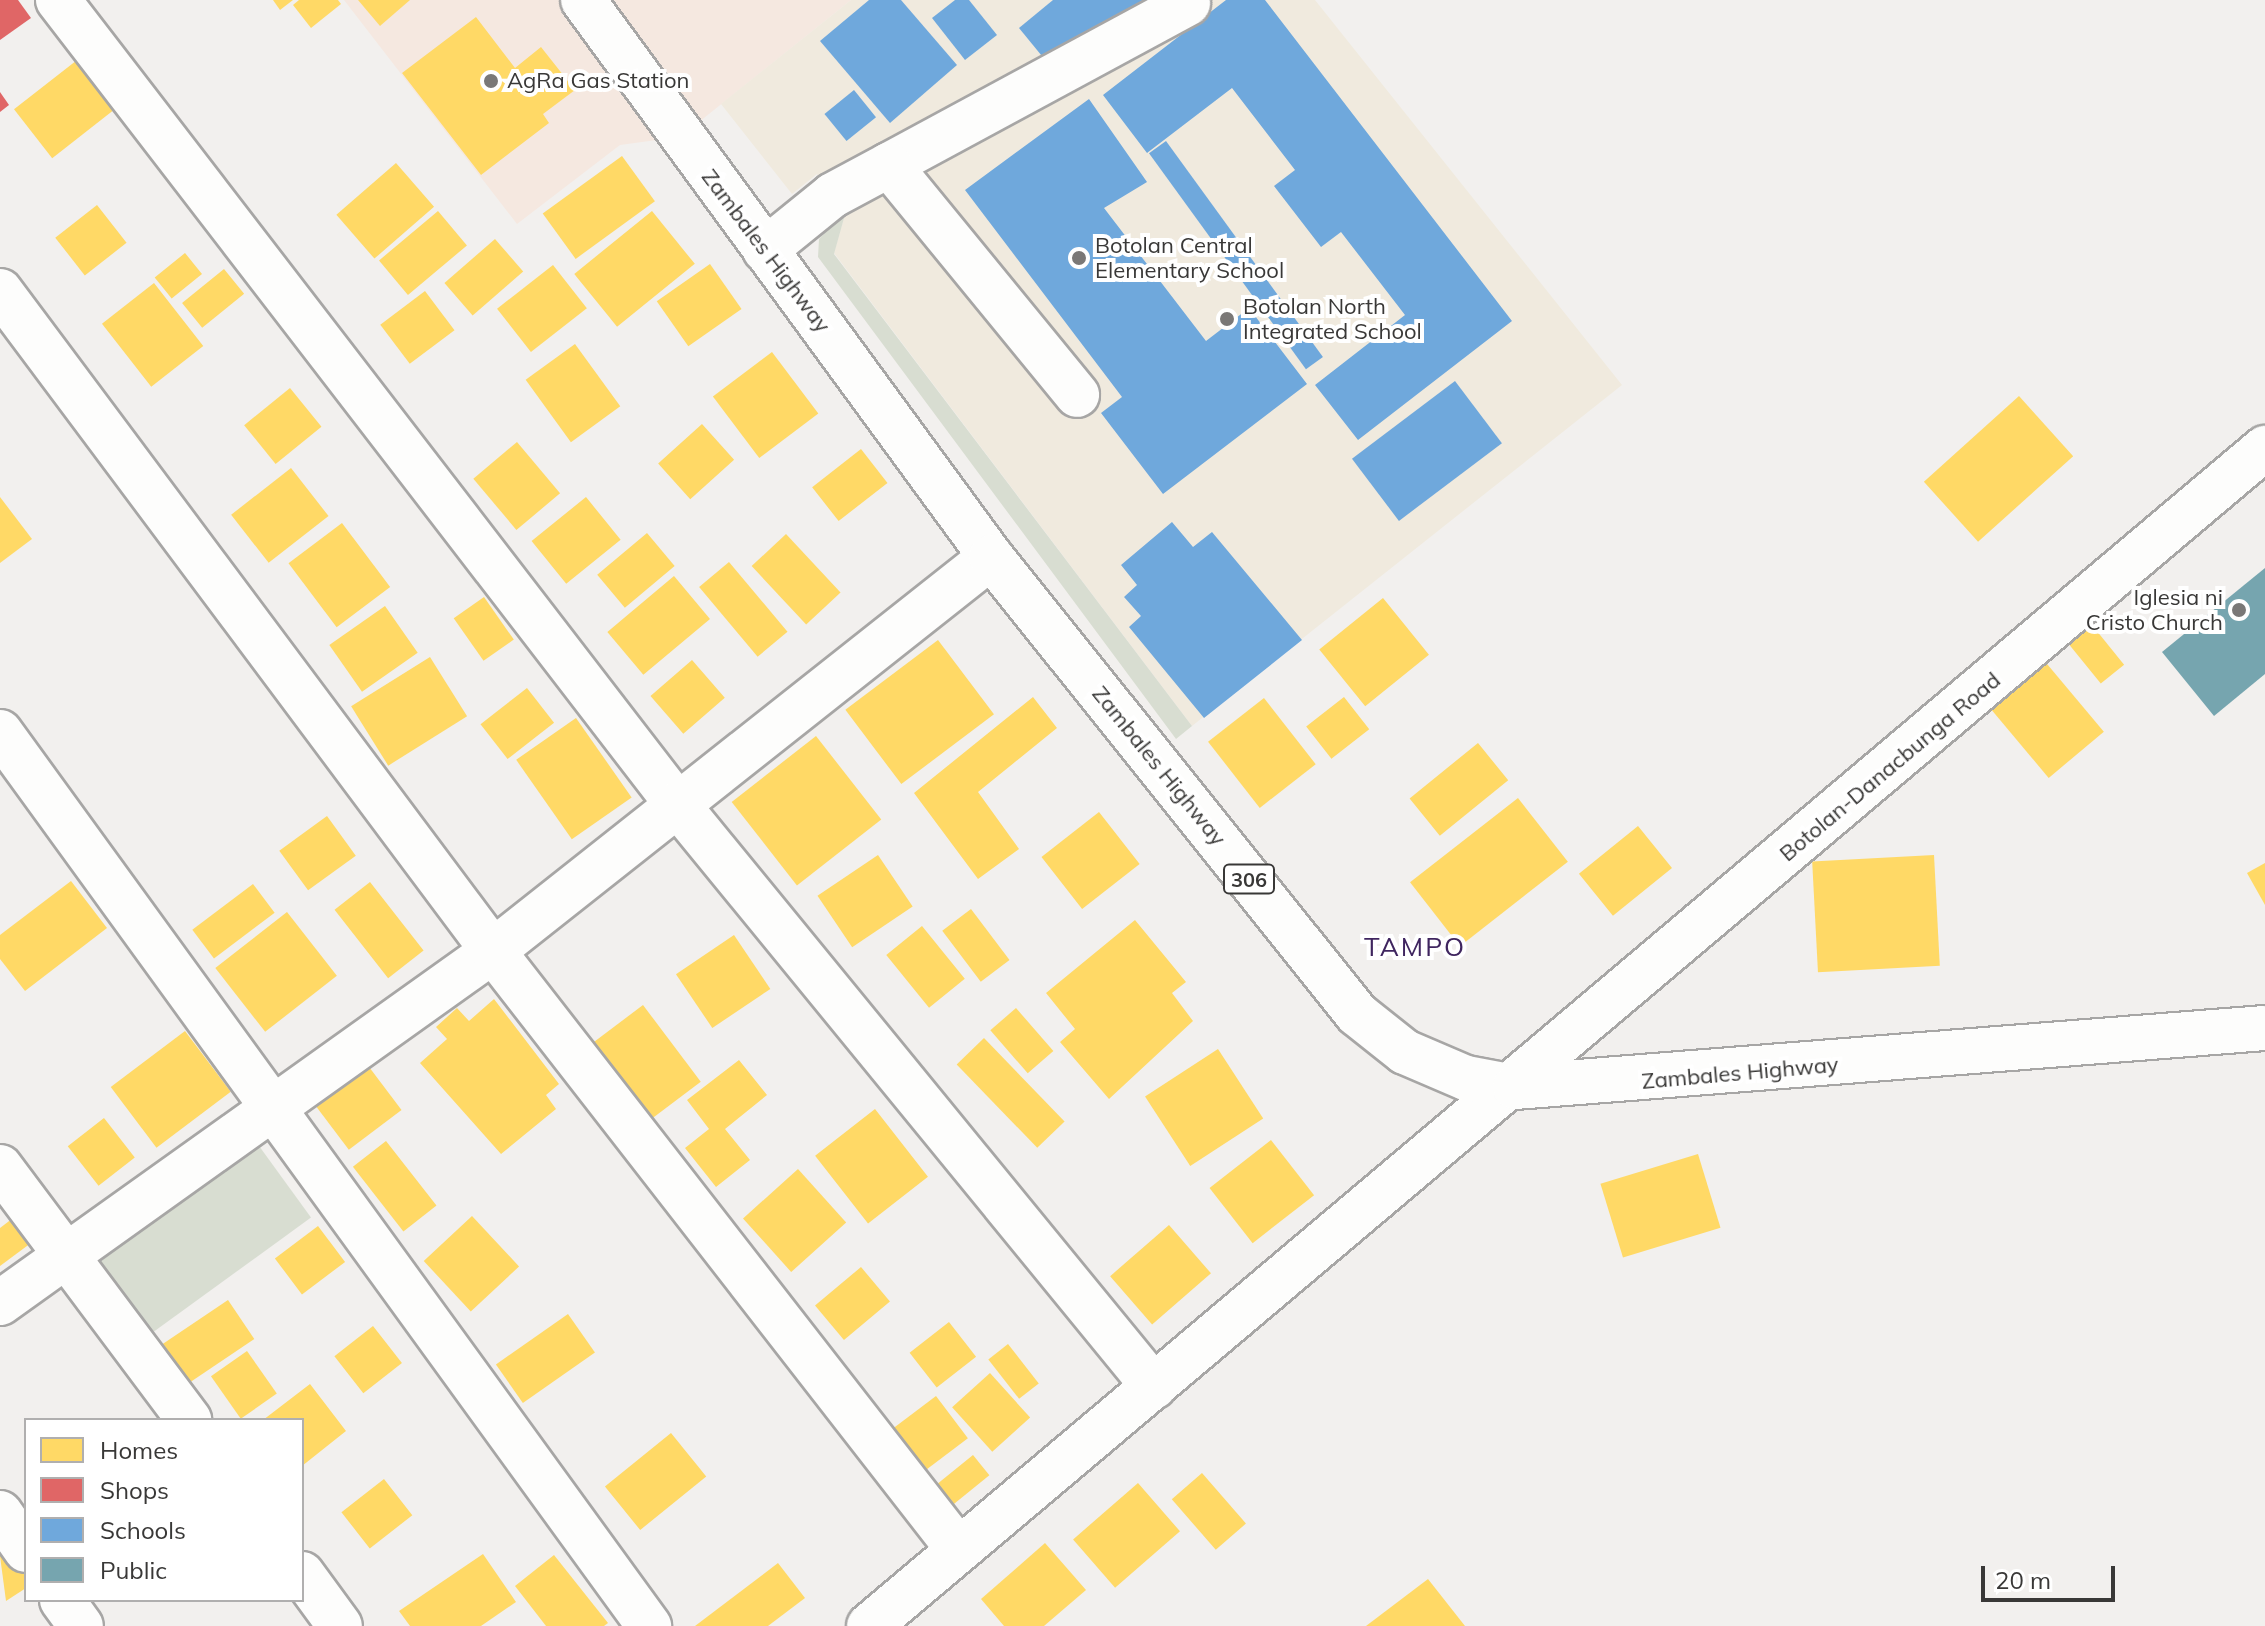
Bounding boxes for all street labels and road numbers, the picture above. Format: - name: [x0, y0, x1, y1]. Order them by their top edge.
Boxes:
- street label: Zambales Highway: [696, 164, 836, 338]
- street label: Botolan-Danacbunga Road: [1774, 667, 2006, 867]
- street label: Zambales Highway: [1087, 681, 1231, 851]
- road number: 306: [1223, 863, 1275, 895]
- street label: Zambales Highway: [1640, 1051, 1840, 1095]

